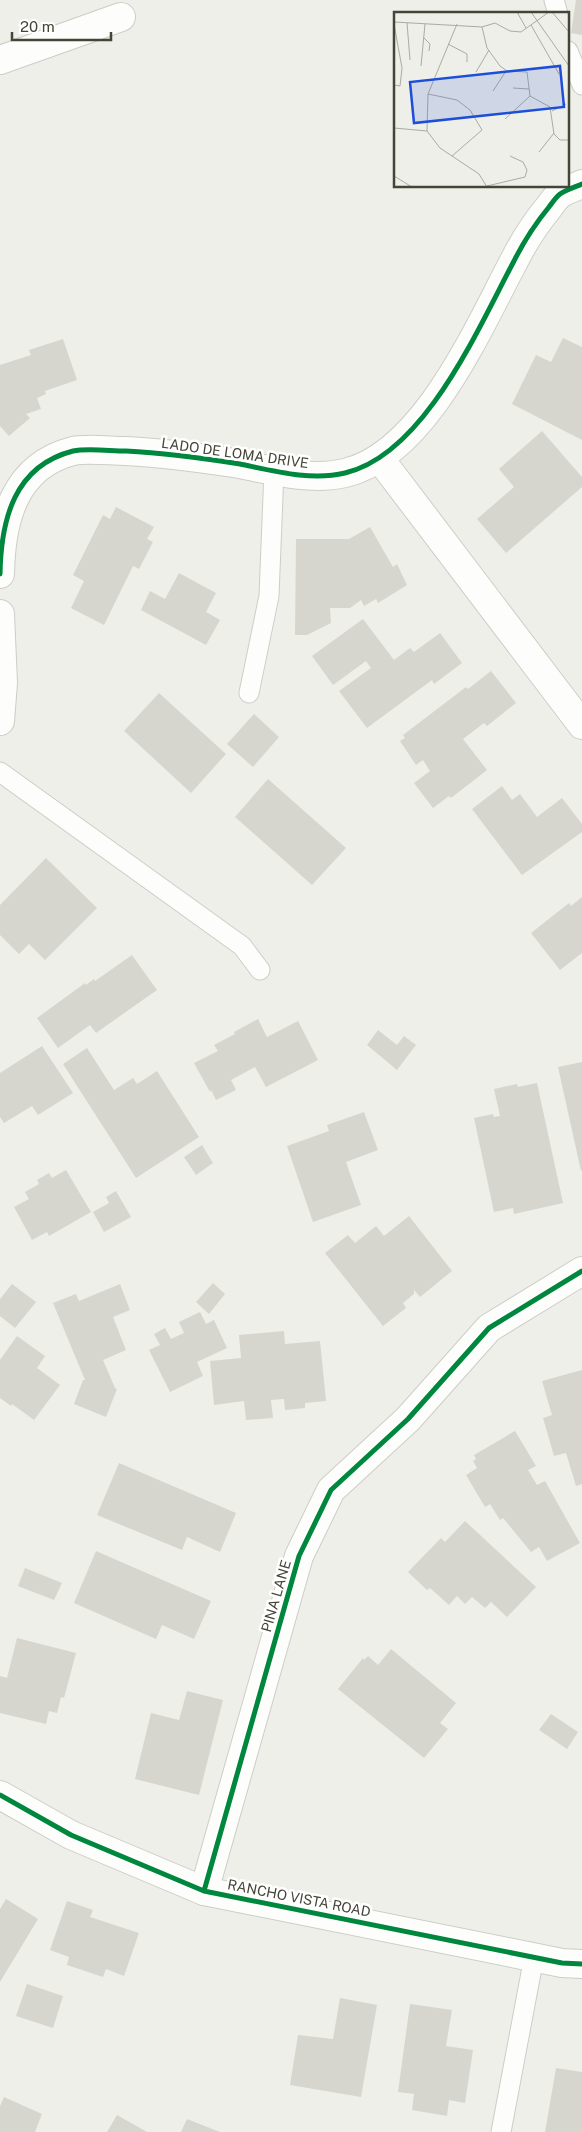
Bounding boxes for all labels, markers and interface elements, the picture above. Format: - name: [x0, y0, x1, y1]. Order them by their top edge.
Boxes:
- scale bar: [12, 10, 111, 42]
- inset map: [394, 12, 570, 188]
- text: 20 m: [20, 18, 55, 35]
- street label: LADO DE LOMA DRIVE: [160, 435, 310, 471]
- street label: PINA LANE: [258, 1558, 294, 1634]
- street label: RANCHO VISTA ROAD: [226, 1876, 372, 1920]

